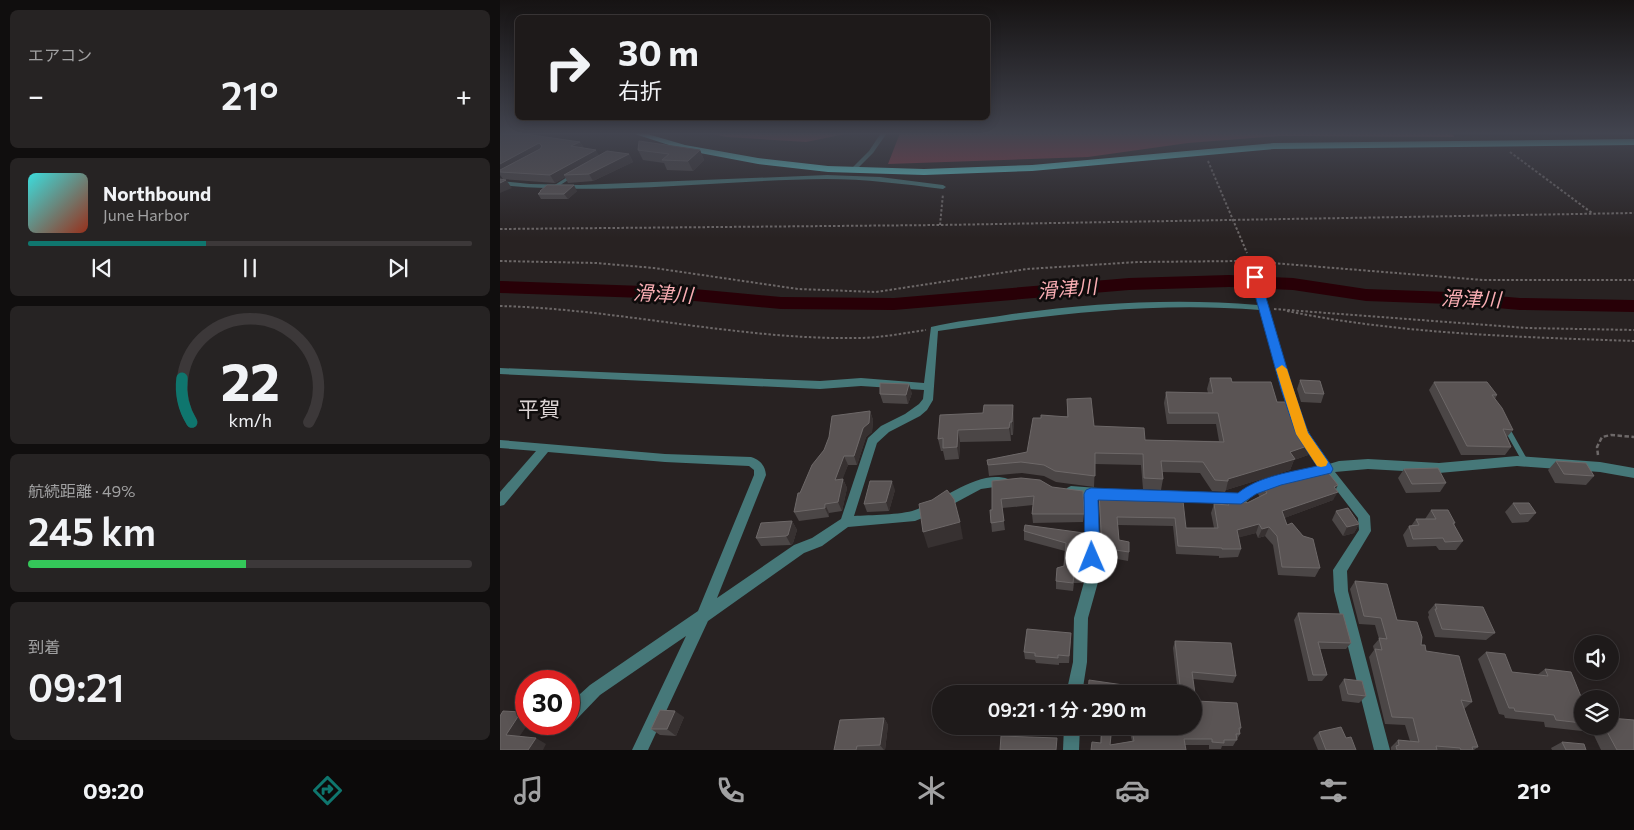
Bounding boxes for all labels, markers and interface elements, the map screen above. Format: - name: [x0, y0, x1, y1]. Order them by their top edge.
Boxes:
- text: 30 m: [618, 30, 699, 73]
- icon: right: [535, 35, 600, 100]
- text: エアコン: [28, 45, 92, 64]
- text: 21°: [221, 71, 278, 118]
- text: 右折: [618, 77, 662, 104]
- text: −: [28, 78, 44, 112]
- text: +: [456, 78, 472, 112]
- text: Northbound: [103, 182, 211, 205]
- text: June Harbor: [103, 205, 189, 224]
- icon: previous: [88, 254, 116, 282]
- icon: pause: [236, 254, 264, 282]
- icon: next: [384, 254, 412, 282]
- pin: [1234, 256, 1276, 298]
- icon: arrive: [1241, 263, 1269, 291]
- water label: 滑津川: [1036, 273, 1100, 303]
- water label: 滑津川: [632, 279, 696, 307]
- water label: 滑津川: [1441, 285, 1503, 311]
- text: 22: [220, 348, 280, 412]
- district label: 平賀: [518, 396, 560, 421]
- text: km/h: [228, 409, 272, 431]
- text: 航続距離 · 49%: [28, 481, 135, 500]
- text: 245 km: [28, 507, 156, 554]
- position arrow: [1065, 531, 1117, 583]
- map controls: [1574, 635, 1619, 735]
- button: sound: [1574, 635, 1619, 680]
- text: 到着: [28, 637, 60, 656]
- text: 09:21: [28, 663, 124, 710]
- speed limit sign: 30: [515, 670, 580, 735]
- button: layers: [1574, 690, 1619, 735]
- text: 09:21 · 1 分 · 290 m: [988, 698, 1146, 721]
- icon: directions: [310, 773, 345, 808]
- icon: music: [511, 773, 546, 808]
- icon: phone: [713, 773, 748, 808]
- icon: climate: [914, 773, 949, 808]
- icon: car: [1115, 773, 1150, 808]
- icon: filters: [1316, 773, 1351, 808]
- text: 09:20: [83, 777, 144, 804]
- text: 21°: [1517, 777, 1551, 804]

